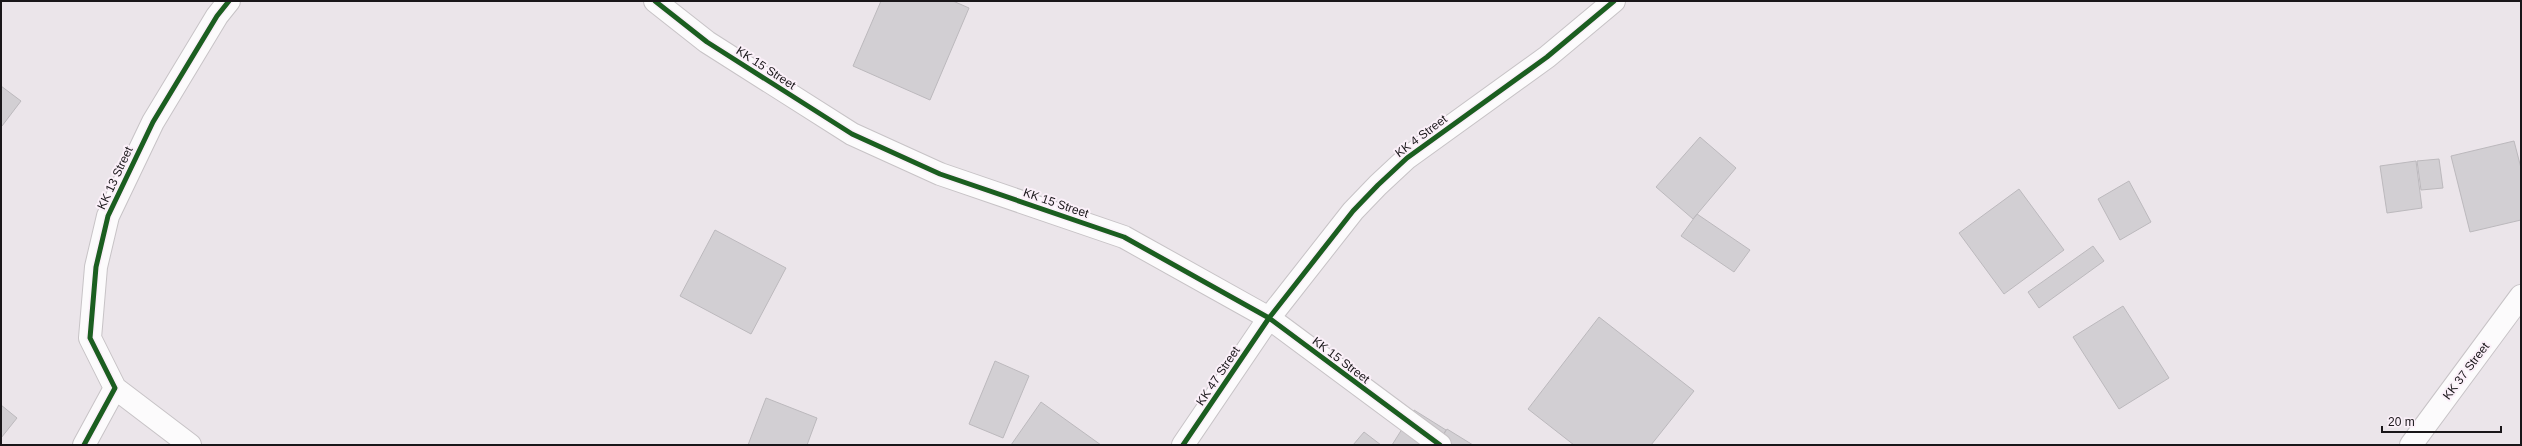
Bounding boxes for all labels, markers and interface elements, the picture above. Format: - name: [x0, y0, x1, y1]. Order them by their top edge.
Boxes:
- street label: KK 15 Street: [734, 44, 799, 93]
- street label: KK 4 Street: [1392, 112, 1450, 160]
- street label: KK 13 Street: [94, 144, 136, 212]
- street label: KK 15 Street: [1022, 185, 1091, 221]
- street label: KK 15 Street: [1310, 334, 1373, 386]
- street label: KK 37 Street: [2440, 339, 2492, 402]
- street label: KK 47 Street: [1193, 343, 1243, 408]
- scale bar: [2382, 408, 2501, 434]
- text: 20 m: [2388, 415, 2415, 429]

